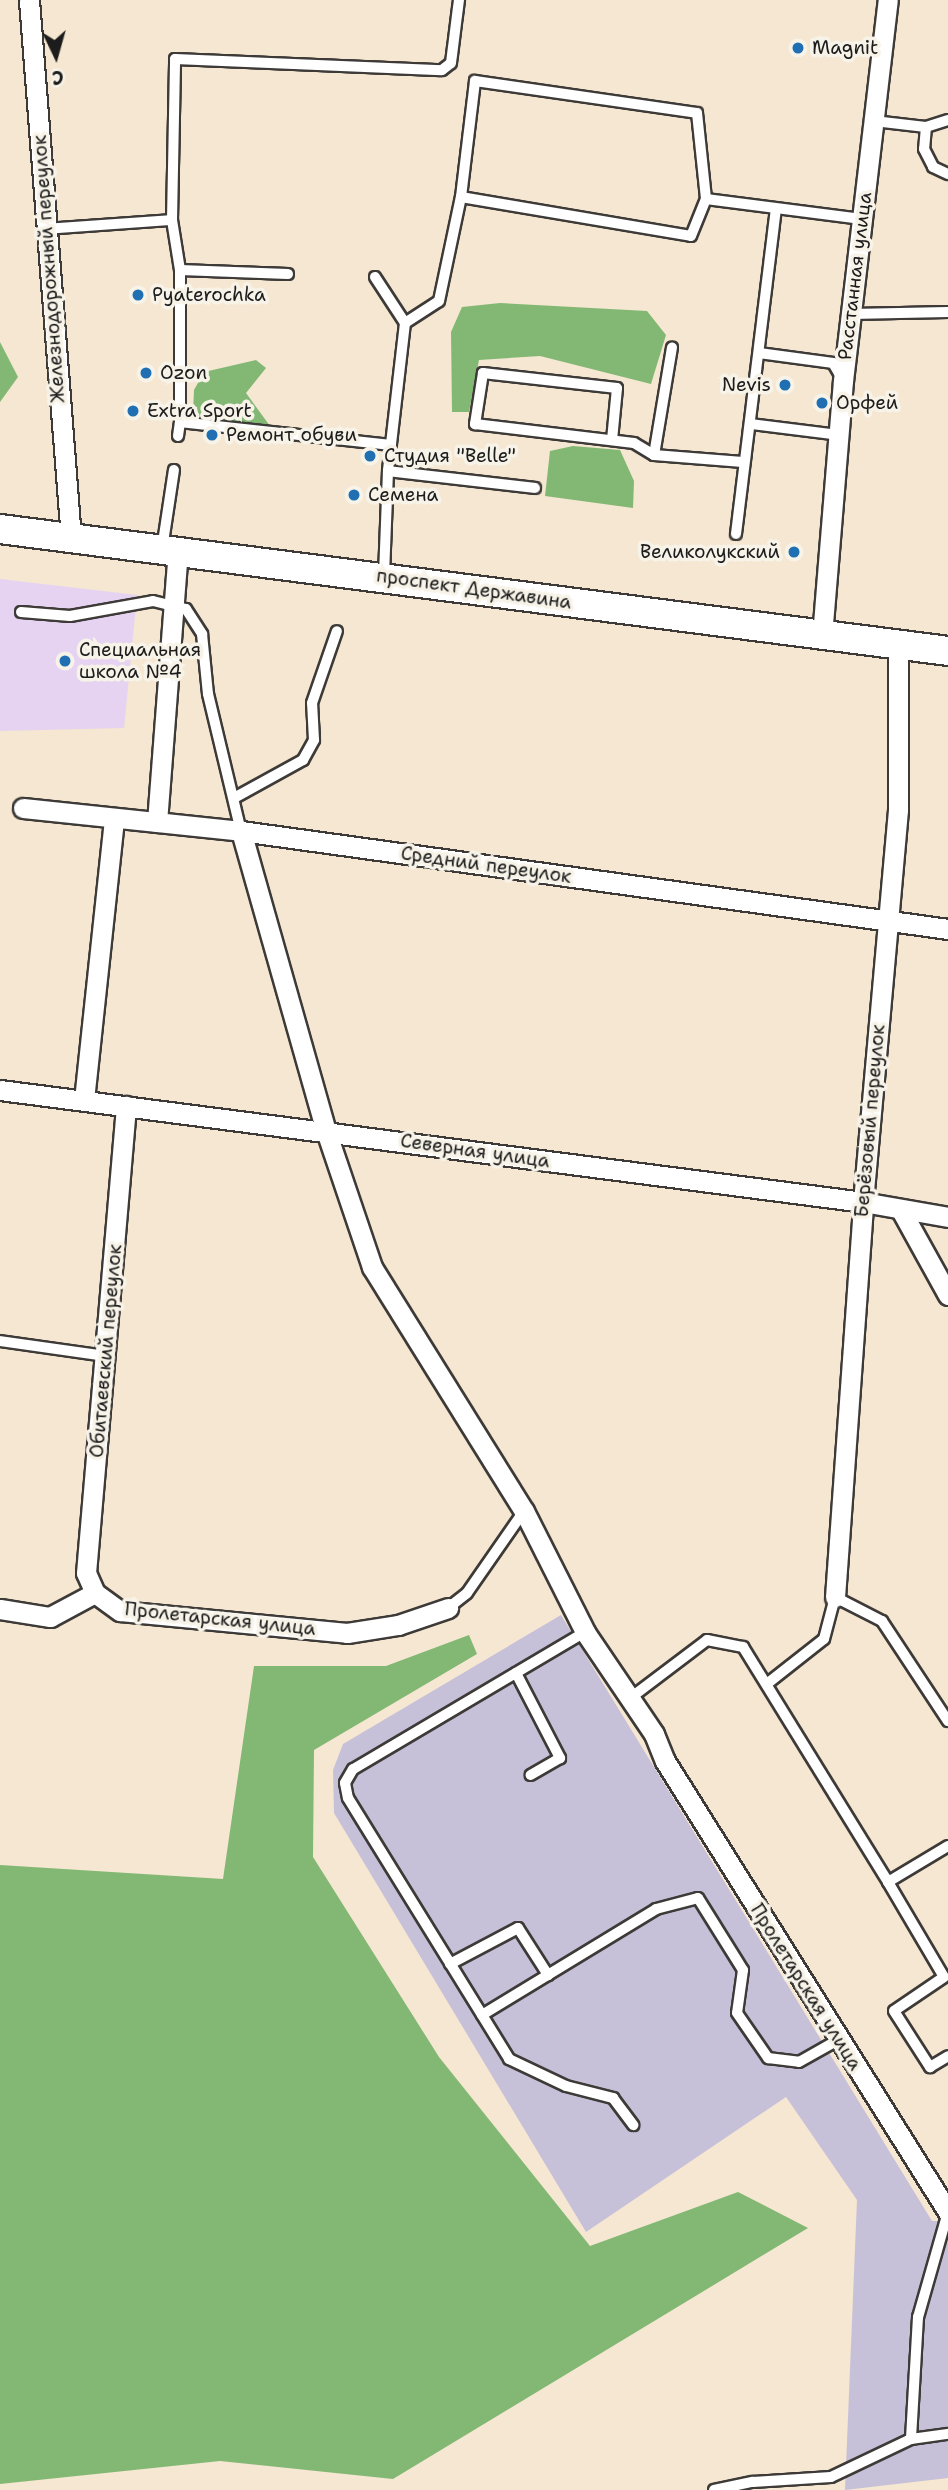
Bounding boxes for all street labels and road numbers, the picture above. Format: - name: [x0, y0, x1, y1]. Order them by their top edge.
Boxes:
- street label: Железнодорожный переулок: [28, 134, 70, 404]
- street label: Расстанная улица: [833, 191, 877, 361]
- street label: проспект Державина: [375, 564, 573, 614]
- street label: Средний переулок: [399, 842, 573, 888]
- street label: Берёзовый переулок: [850, 1023, 890, 1219]
- street label: Северная улица: [399, 1129, 551, 1173]
- street label: Обитаевский переулок: [85, 1243, 127, 1459]
- street label: Пролетарская улица: [123, 1598, 317, 1640]
- street label: Пролетарская улица: [745, 1900, 867, 2074]

